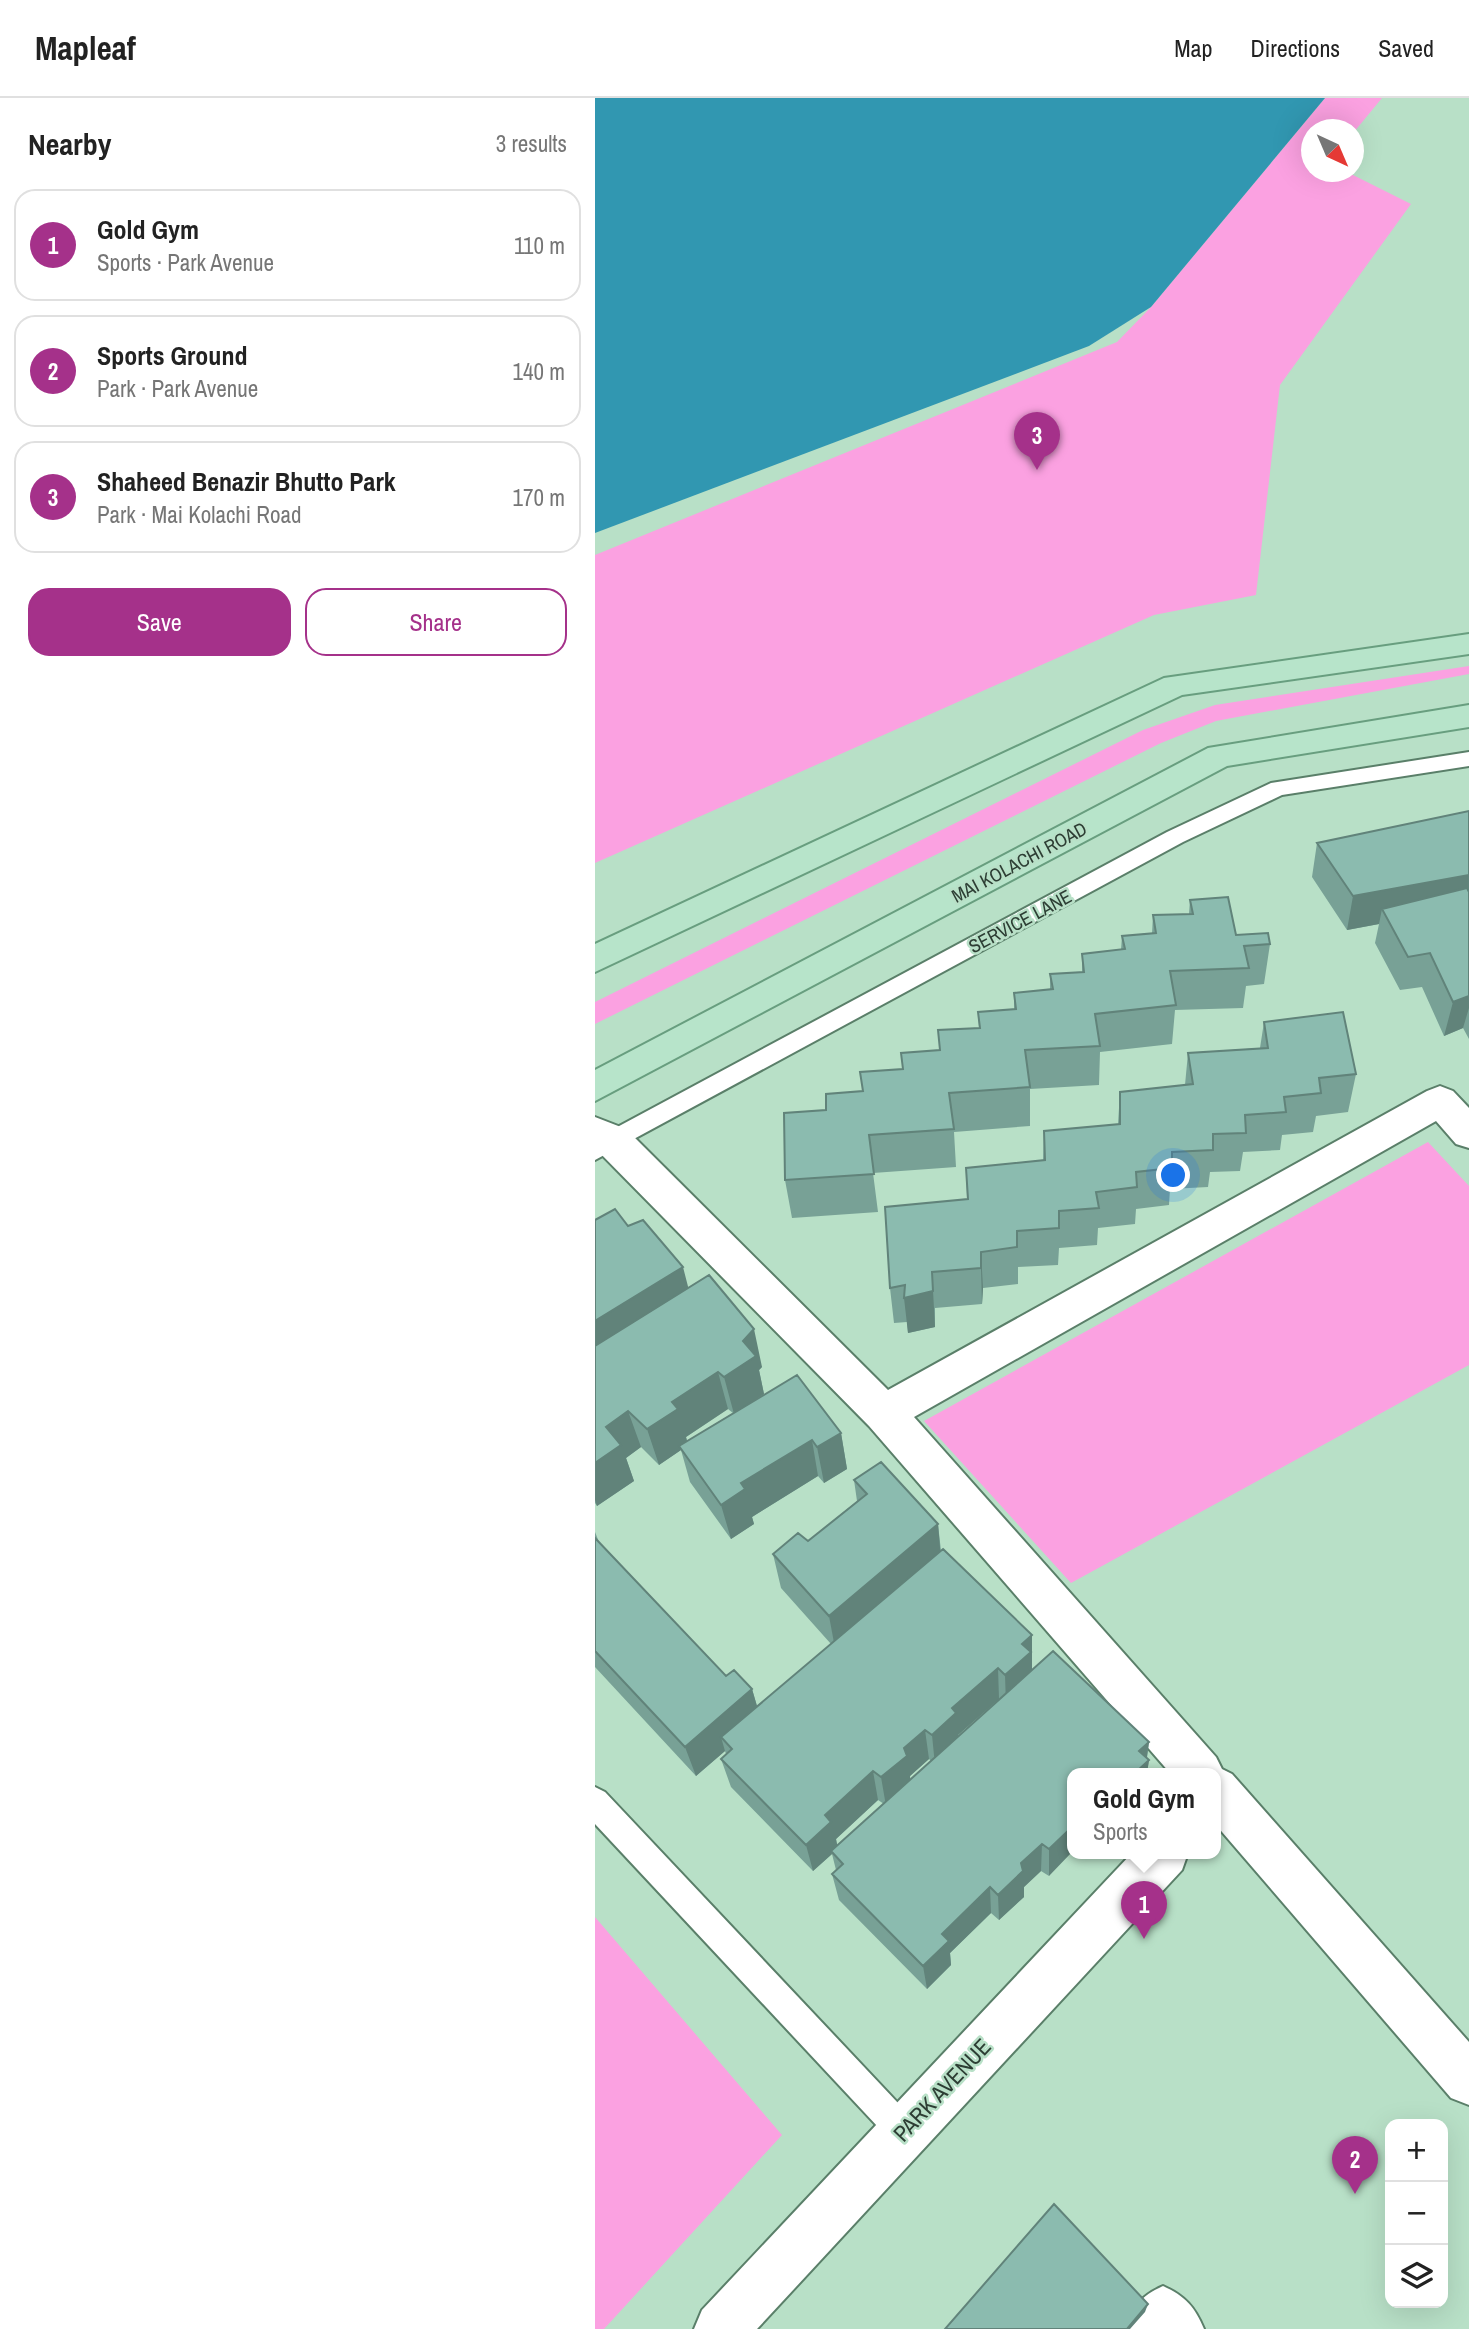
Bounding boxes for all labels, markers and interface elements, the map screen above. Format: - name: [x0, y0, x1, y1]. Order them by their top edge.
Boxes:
- text: Mapleaf: [35, 26, 136, 70]
- text: Map: [1174, 32, 1212, 64]
- text: Directions: [1250, 32, 1340, 64]
- text: Saved: [1378, 32, 1434, 64]
- north arrow: [1301, 119, 1364, 182]
- text: Nearby: [28, 124, 111, 164]
- text: 3 results: [496, 128, 567, 159]
- text: Gold Gym: [97, 212, 199, 247]
- text: 1: [48, 230, 58, 261]
- text: 110 m: [514, 230, 565, 261]
- text: Sports · Park Avenue: [97, 247, 274, 278]
- text: Sports Ground: [97, 338, 247, 373]
- text: 2: [48, 356, 58, 387]
- text: 140 m: [513, 356, 565, 387]
- text: Park · Park Avenue: [97, 373, 258, 404]
- pin: 3: [1014, 412, 1060, 470]
- text: Shaheed Benazir Bhutto Park: [97, 464, 396, 499]
- text: 3: [48, 482, 58, 513]
- text: 170 m: [513, 482, 565, 513]
- text: Park · Mai Kolachi Road: [97, 499, 301, 530]
- button: Save: [28, 588, 291, 656]
- button: Share: [305, 588, 567, 656]
- street label: MAI KOLACHI ROAD: [947, 815, 1091, 909]
- street label: SERVICE LANE: [964, 883, 1076, 959]
- your location: [1156, 1158, 1190, 1192]
- popup: [1067, 1768, 1221, 1859]
- text: Gold Gym: [1093, 1781, 1195, 1816]
- text: Sports: [1093, 1816, 1148, 1847]
- pin: 1: [1121, 1881, 1167, 1939]
- street label: PARK AVENUE: [886, 2031, 997, 2148]
- map controls: [1385, 2119, 1448, 2308]
- button: +: [1385, 2119, 1448, 2182]
- pin: 2: [1332, 2136, 1378, 2194]
- button: −: [1385, 2182, 1448, 2245]
- button: layers: [1385, 2245, 1448, 2308]

